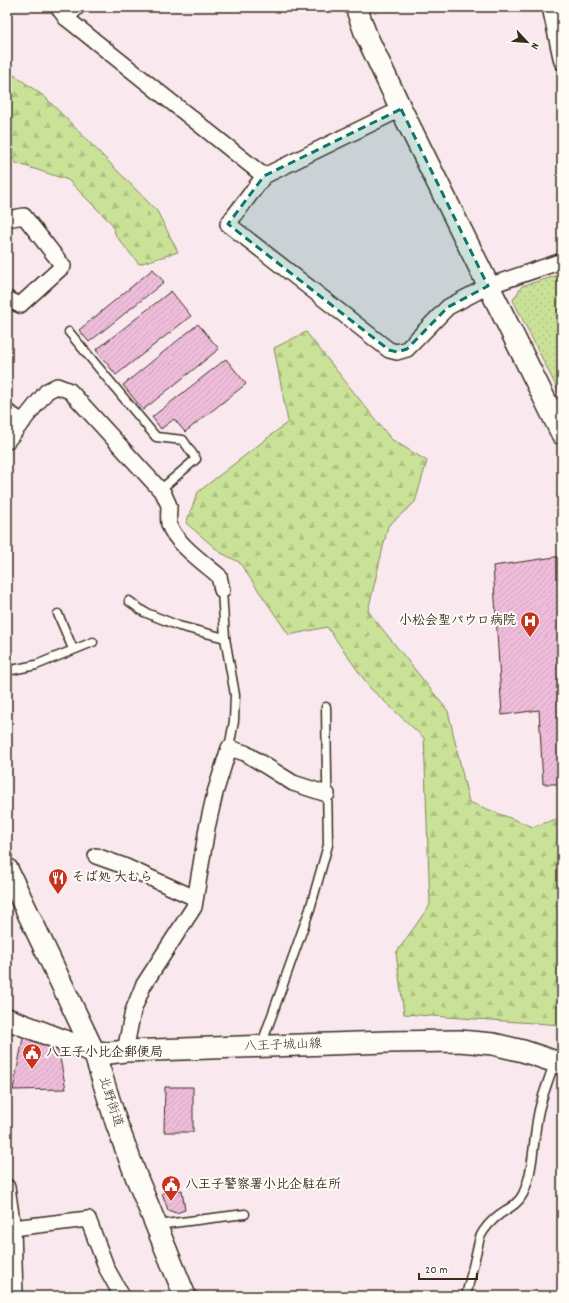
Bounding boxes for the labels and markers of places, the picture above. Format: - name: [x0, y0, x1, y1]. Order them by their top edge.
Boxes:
- hospital icon: 小松会聖パウロ病院: [519, 610, 541, 638]
- place label: 小松会聖パウロ病院: [399, 612, 516, 631]
- restaurant icon: そば処 大むら: [47, 867, 69, 895]
- place label: そば処 大むら: [72, 869, 153, 888]
- public building icon: 八王子小比企郵便局: [21, 1042, 43, 1070]
- place label: 八王子小比企郵便局: [46, 1044, 163, 1063]
- public building icon: 八王子警察署小比企駐在所: [160, 1174, 182, 1202]
- place label: 八王子警察署小比企駐在所: [185, 1176, 341, 1195]

